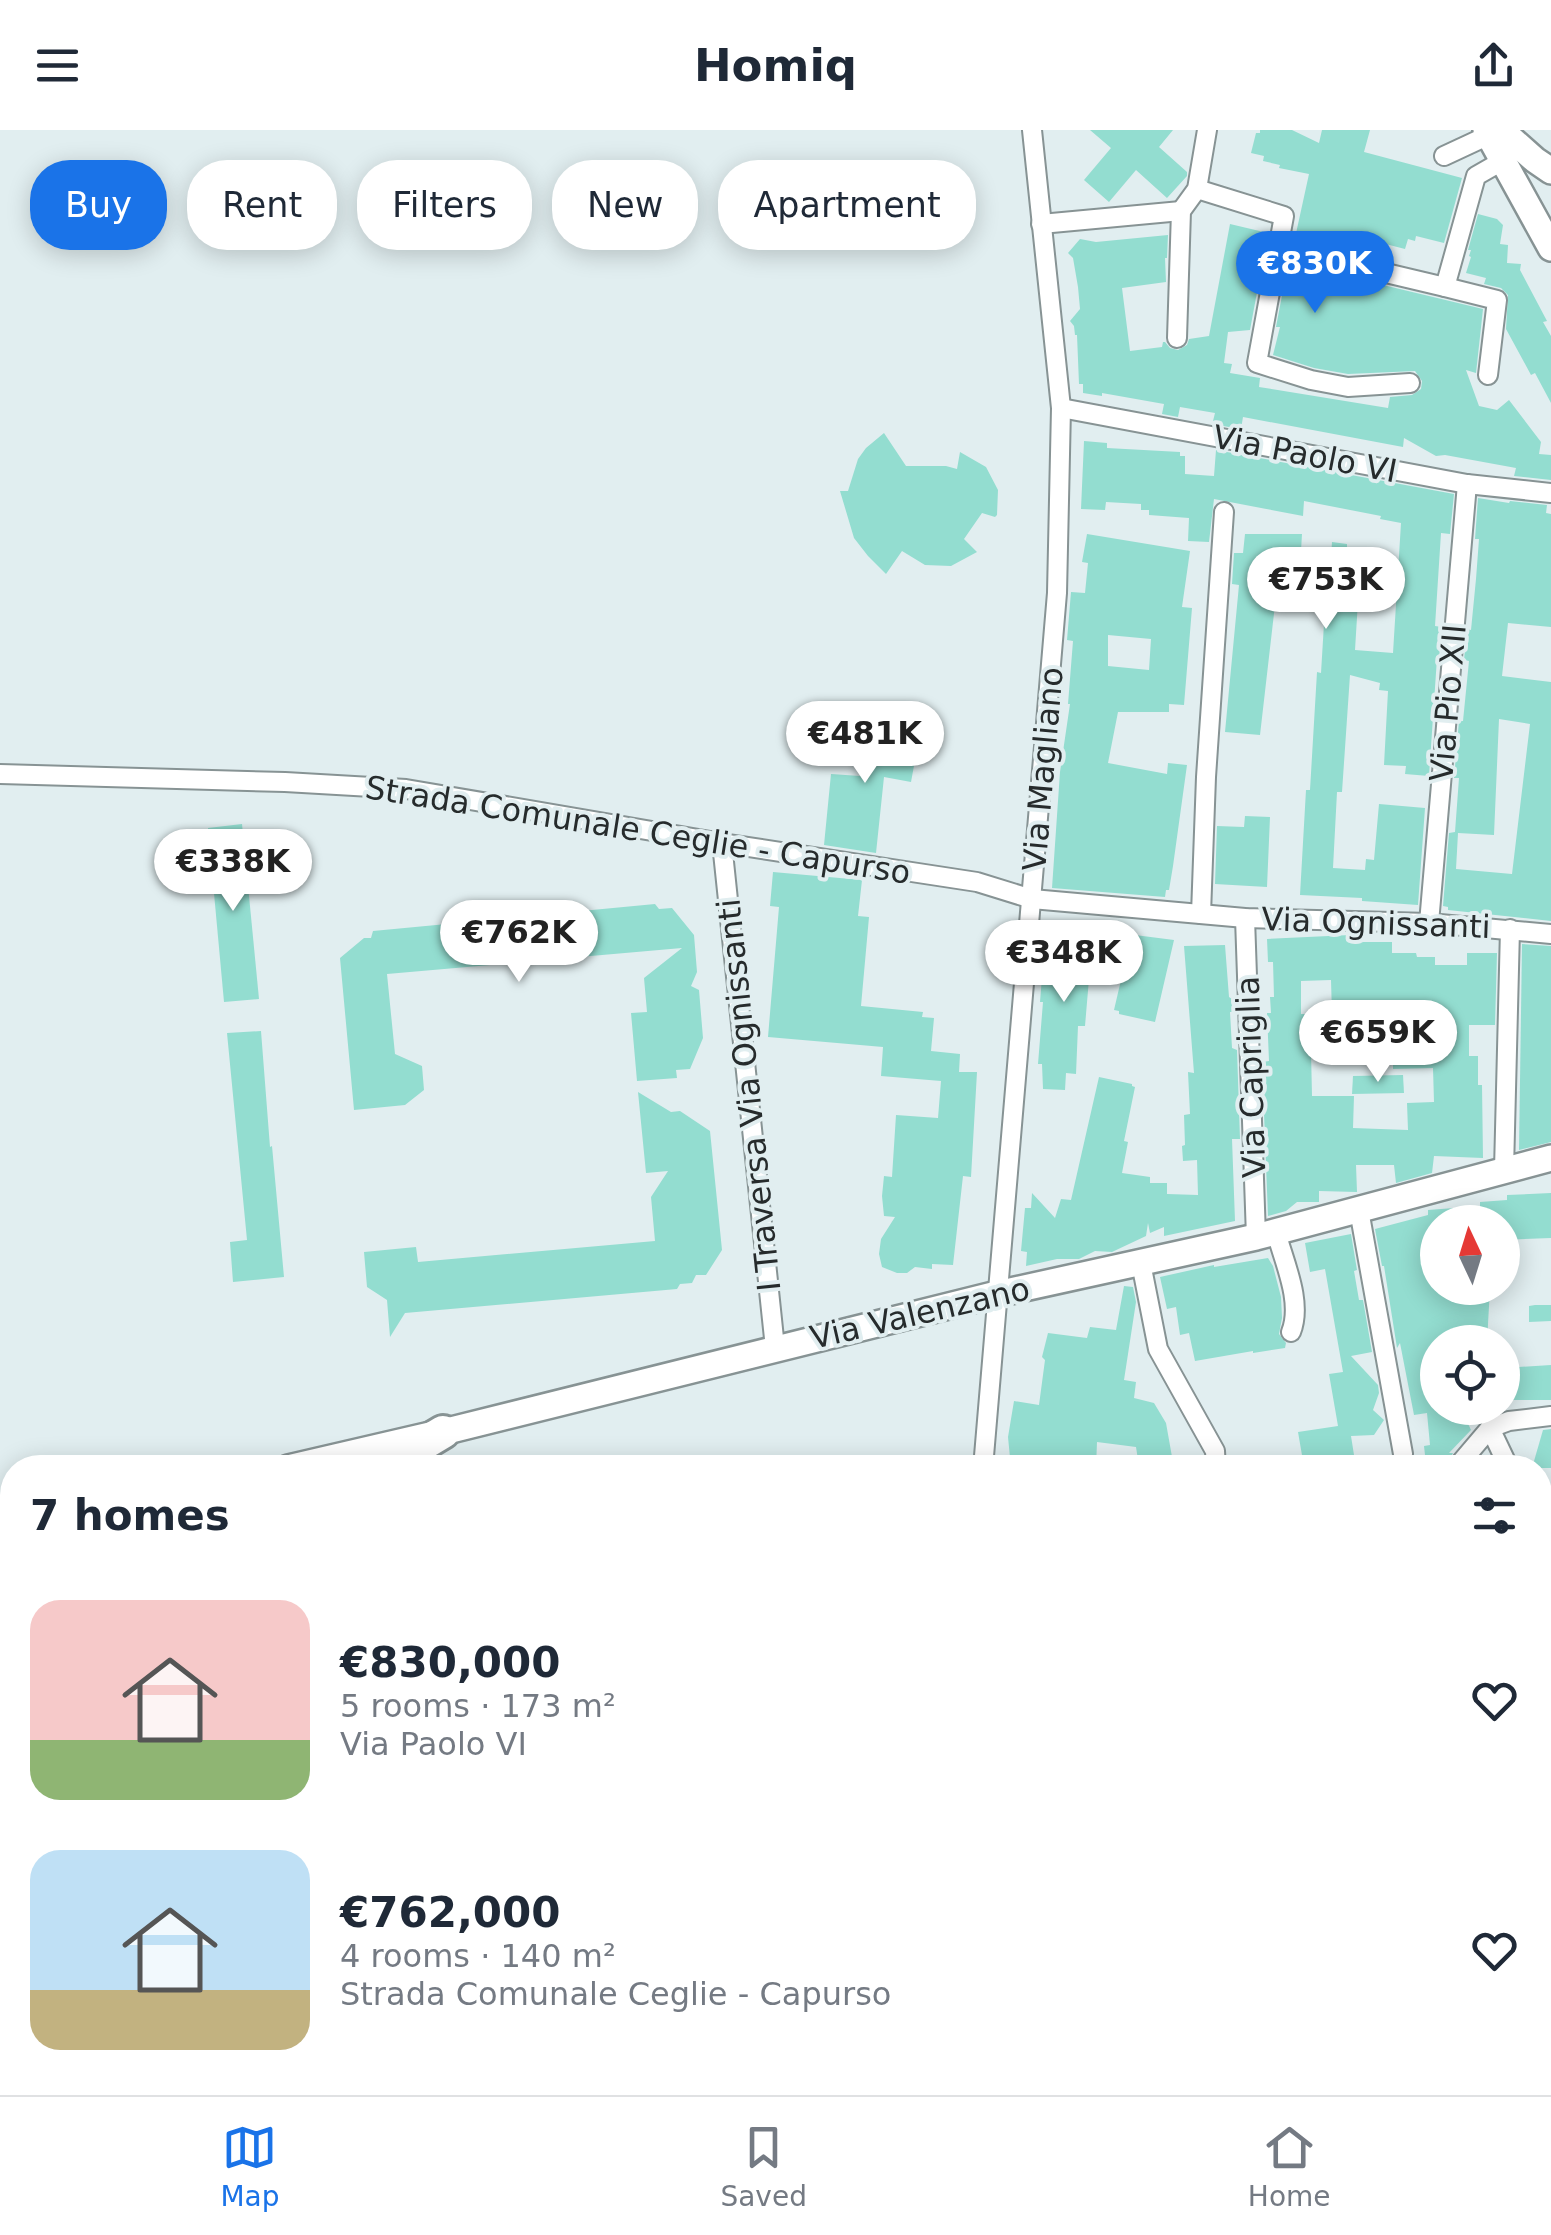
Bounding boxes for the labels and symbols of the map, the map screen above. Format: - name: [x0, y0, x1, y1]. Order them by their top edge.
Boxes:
- pin: €830K: [1245, 231, 1385, 316]
- street label: Via Paolo VI: [1210, 418, 1400, 490]
- pin: €753K: [1256, 547, 1396, 632]
- street label: Via Pio XII: [1422, 623, 1474, 783]
- street label: Via Magliano: [1015, 665, 1071, 873]
- pin: €481K: [795, 701, 935, 786]
- street label: Strada Comunale Ceglie - Capurso: [363, 768, 913, 892]
- pin: €338K: [163, 829, 303, 914]
- street label: I Traversa Via Ognissanti: [709, 897, 789, 1293]
- pin: €762K: [449, 900, 589, 985]
- street label: Via Ognissanti: [1261, 900, 1491, 946]
- pin: €348K: [994, 920, 1134, 1005]
- street label: Via Capriglia: [1228, 975, 1274, 1179]
- pin: €659K: [1308, 1000, 1448, 1085]
- north arrow: [1420, 1205, 1520, 1305]
- street label: Via Valenzano: [807, 1269, 1033, 1357]

